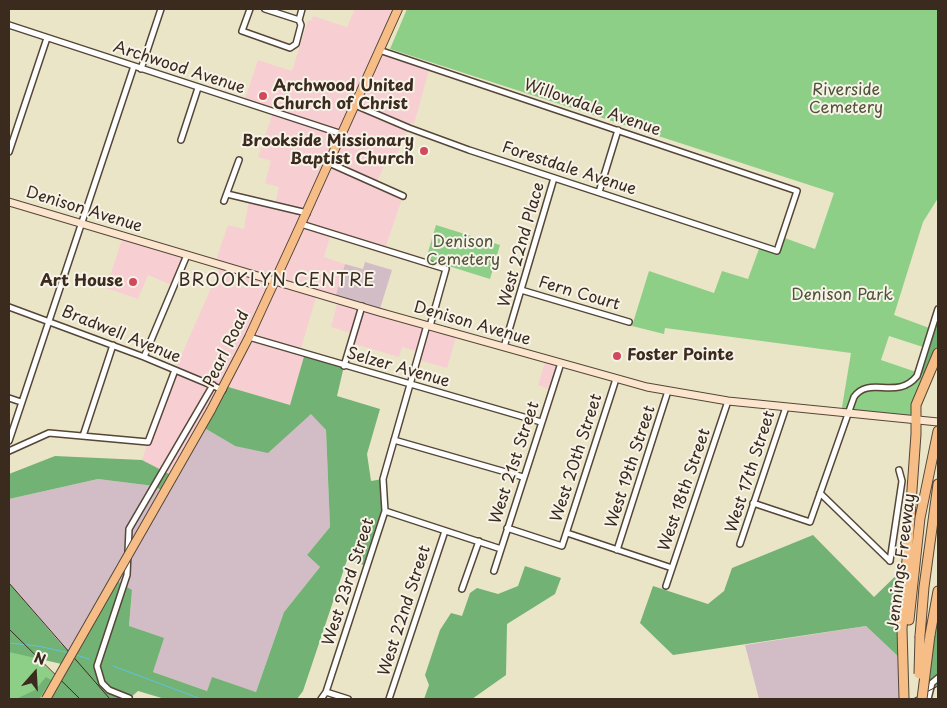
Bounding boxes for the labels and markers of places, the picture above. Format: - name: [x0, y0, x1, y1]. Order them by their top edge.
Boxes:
- place label: Archwood United Church of Christ: [273, 77, 414, 115]
- marker: Archwood United Church of Christ: [257, 90, 269, 102]
- place label: Brookside Missionary Baptist Church: [242, 132, 414, 170]
- marker: Brookside Missionary Baptist Church: [418, 145, 430, 157]
- place label: Art House: [40, 272, 123, 292]
- marker: Art House: [127, 276, 139, 288]
- place label: Foster Pointe: [627, 346, 734, 366]
- marker: Foster Pointe: [611, 350, 623, 362]

